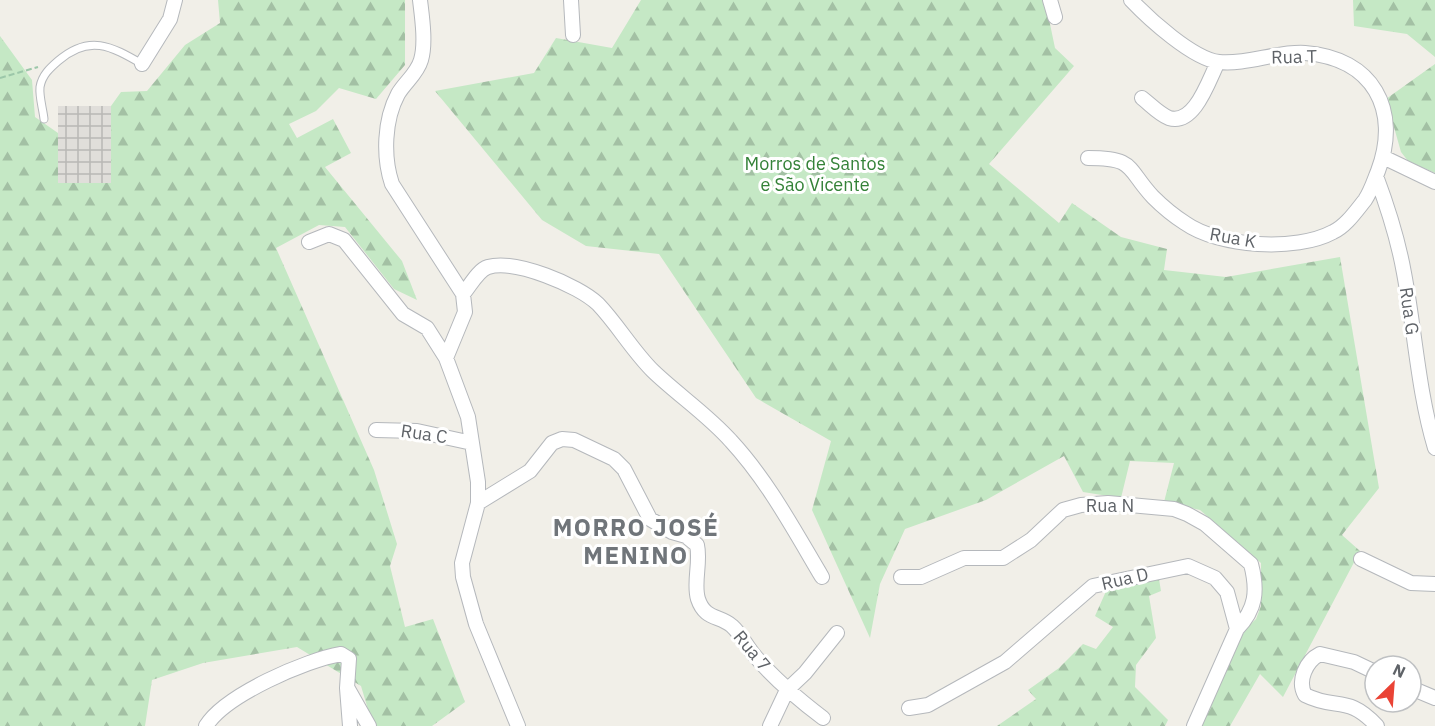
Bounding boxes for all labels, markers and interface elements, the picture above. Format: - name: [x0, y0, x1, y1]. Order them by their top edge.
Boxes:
- street label: Rua T: [1271, 45, 1317, 68]
- park label: Morros de Santos e São Vicente: [745, 152, 885, 196]
- street label: Rua K: [1208, 222, 1259, 253]
- street label: Rua G: [1395, 286, 1424, 336]
- street label: Rua C: [399, 419, 449, 448]
- street label: Rua N: [1086, 494, 1134, 517]
- district label: MORRO JOSÉ MENINO: [553, 511, 719, 571]
- street label: Rua D: [1099, 562, 1151, 595]
- street label: Rua 7: [729, 626, 776, 676]
- north arrow: [1363, 654, 1423, 714]
- text: N: [1390, 659, 1409, 682]

